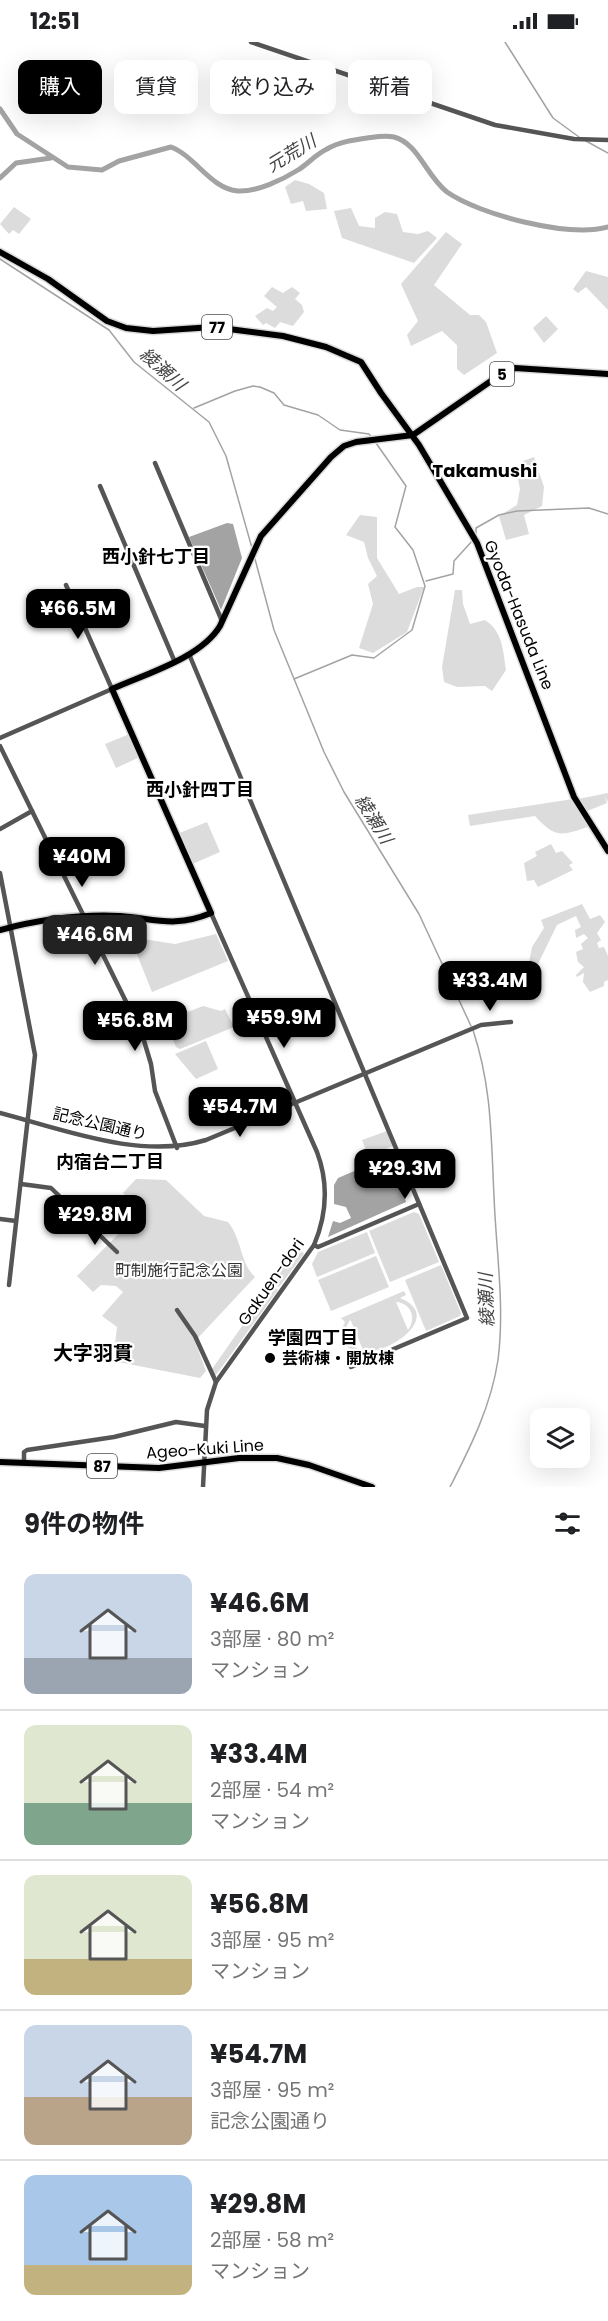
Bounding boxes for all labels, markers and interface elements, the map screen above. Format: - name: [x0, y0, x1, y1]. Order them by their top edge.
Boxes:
- text: 12:51: [30, 6, 80, 37]
- chip: 購入: [18, 60, 102, 114]
- chip: 賃貸: [114, 60, 198, 114]
- chip: 絞り込み: [210, 60, 336, 114]
- chip: 新着: [348, 60, 432, 114]
- water label: 元荒川: [261, 127, 322, 178]
- road number: 77: [202, 315, 232, 339]
- water label: 綾瀬川: [135, 342, 193, 398]
- road number: 5: [490, 362, 514, 386]
- district label: Takamushi: [433, 458, 537, 483]
- street label: Gyoda-Hasuda Line: [478, 537, 560, 693]
- district label: 西小針七丁目: [102, 544, 210, 569]
- pin: ¥66.5M: [29, 589, 127, 640]
- text: ¥66.5M: [40, 594, 116, 622]
- district label: 西小針四丁目: [146, 777, 254, 802]
- water label: 綾瀬川: [349, 789, 400, 850]
- pin: ¥40M: [46, 837, 118, 888]
- text: ¥40M: [53, 842, 111, 870]
- pin: ¥46.6M: [46, 915, 144, 966]
- text: ¥46.6M: [57, 920, 133, 948]
- pin: ¥33.4M: [441, 961, 539, 1012]
- text: ¥33.4M: [452, 966, 528, 994]
- pin: ¥59.9M: [235, 998, 333, 1049]
- pin: ¥56.8M: [86, 1001, 184, 1052]
- text: ¥59.9M: [246, 1003, 322, 1031]
- text: ¥56.8M: [97, 1006, 173, 1034]
- pin: ¥54.7M: [191, 1087, 289, 1138]
- text: ¥54.7M: [203, 1092, 277, 1120]
- street label: 記念公園通り: [51, 1102, 149, 1146]
- district label: 内宿台二丁目: [56, 1149, 164, 1174]
- pin: ¥29.3M: [356, 1149, 454, 1200]
- text: ¥29.3M: [368, 1154, 442, 1182]
- pin: ¥29.8M: [46, 1195, 144, 1246]
- text: ¥29.8M: [58, 1200, 132, 1228]
- street label: Gakuen-dori: [232, 1234, 310, 1330]
- park label: 町制施行記念公園: [115, 1259, 243, 1282]
- water label: 綾瀬川: [472, 1271, 499, 1327]
- district label: 学園四丁目: [268, 1325, 358, 1350]
- district label: 大字羽貫: [53, 1339, 133, 1367]
- place label: 芸術棟・開放棟: [282, 1347, 394, 1370]
- marker: 芸術棟・開放棟: [263, 1351, 277, 1365]
- map controls: [530, 1408, 590, 1468]
- button: layers: [530, 1408, 590, 1468]
- street label: Ageo-Kuki Line: [145, 1433, 265, 1465]
- road number: 87: [87, 1454, 117, 1478]
- text: 9件の物件: [24, 1506, 144, 1542]
- icon: filters: [551, 1507, 584, 1540]
- text: ¥46.6M: [210, 1585, 309, 1621]
- icon: home: [72, 1598, 144, 1670]
- text: 3部屋 · 80 m²: [210, 1625, 334, 1653]
- text: マンション: [210, 1656, 310, 1684]
- text: ¥33.4M: [210, 1736, 308, 1772]
- icon: home: [72, 1749, 144, 1821]
- text: 2部屋 · 54 m²: [210, 1776, 334, 1804]
- text: マンション: [210, 1807, 310, 1835]
- text: ¥56.8M: [210, 1886, 309, 1922]
- icon: home: [72, 1899, 144, 1971]
- text: 3部屋 · 95 m²: [210, 1926, 334, 1954]
- text: マンション: [210, 1957, 310, 1985]
- text: ¥54.7M: [210, 2036, 307, 2072]
- icon: home: [72, 2049, 144, 2121]
- text: 3部屋 · 95 m²: [210, 2076, 334, 2104]
- text: 記念公園通り: [210, 2107, 330, 2135]
- text: ¥29.8M: [210, 2186, 306, 2222]
- icon: home: [72, 2199, 144, 2271]
- text: 2部屋 · 58 m²: [210, 2226, 334, 2254]
- text: マンション: [210, 2257, 310, 2285]

